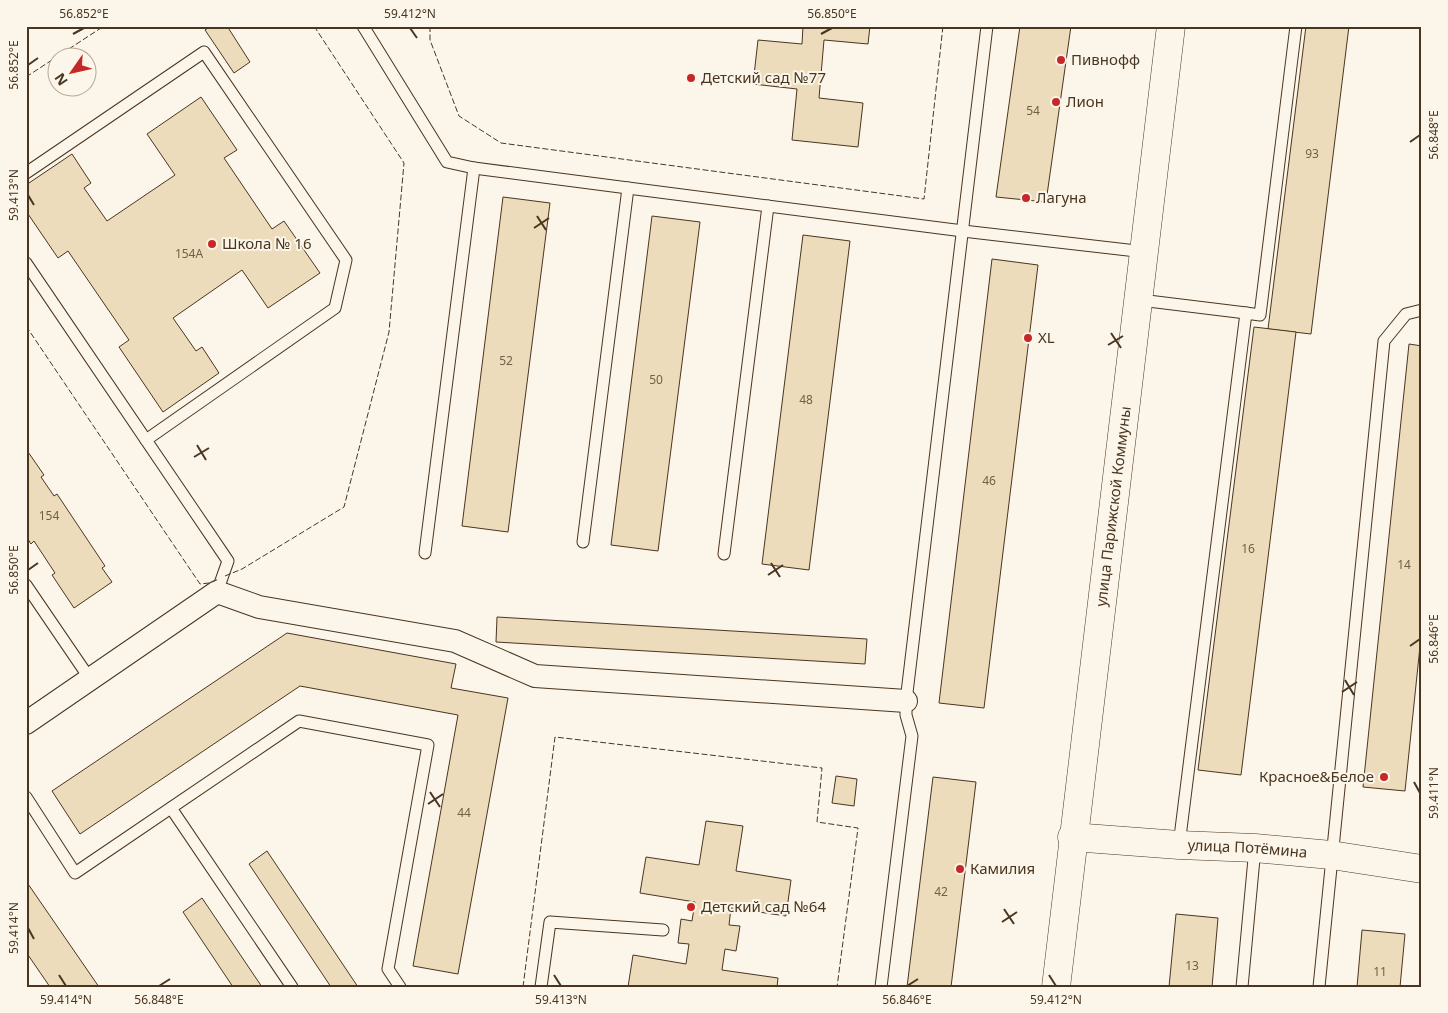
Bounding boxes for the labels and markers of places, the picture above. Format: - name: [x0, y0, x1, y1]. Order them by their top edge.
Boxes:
- place label: Пивнофф: [1071, 49, 1140, 69]
- marker: Пивнофф: [1055, 54, 1067, 66]
- place label: Детский сад №77: [701, 67, 826, 87]
- marker: Детский сад №77: [685, 72, 697, 84]
- place label: Лион: [1066, 91, 1104, 111]
- marker: Лион: [1050, 96, 1062, 108]
- place label: Лагуна: [1036, 187, 1087, 207]
- marker: Лагуна: [1020, 192, 1032, 204]
- place label: Школа № 16: [222, 233, 312, 253]
- marker: Школа № 16: [206, 238, 218, 250]
- place label: XL: [1038, 327, 1055, 347]
- marker: XL: [1022, 332, 1034, 344]
- place label: Красное&Белое: [1259, 766, 1374, 786]
- marker: Красное&Белое: [1378, 771, 1390, 783]
- place label: Камилия: [970, 858, 1035, 878]
- marker: Камилия: [954, 863, 966, 875]
- place label: Детский сад №64: [701, 896, 826, 916]
- marker: Детский сад №64: [685, 901, 697, 913]

